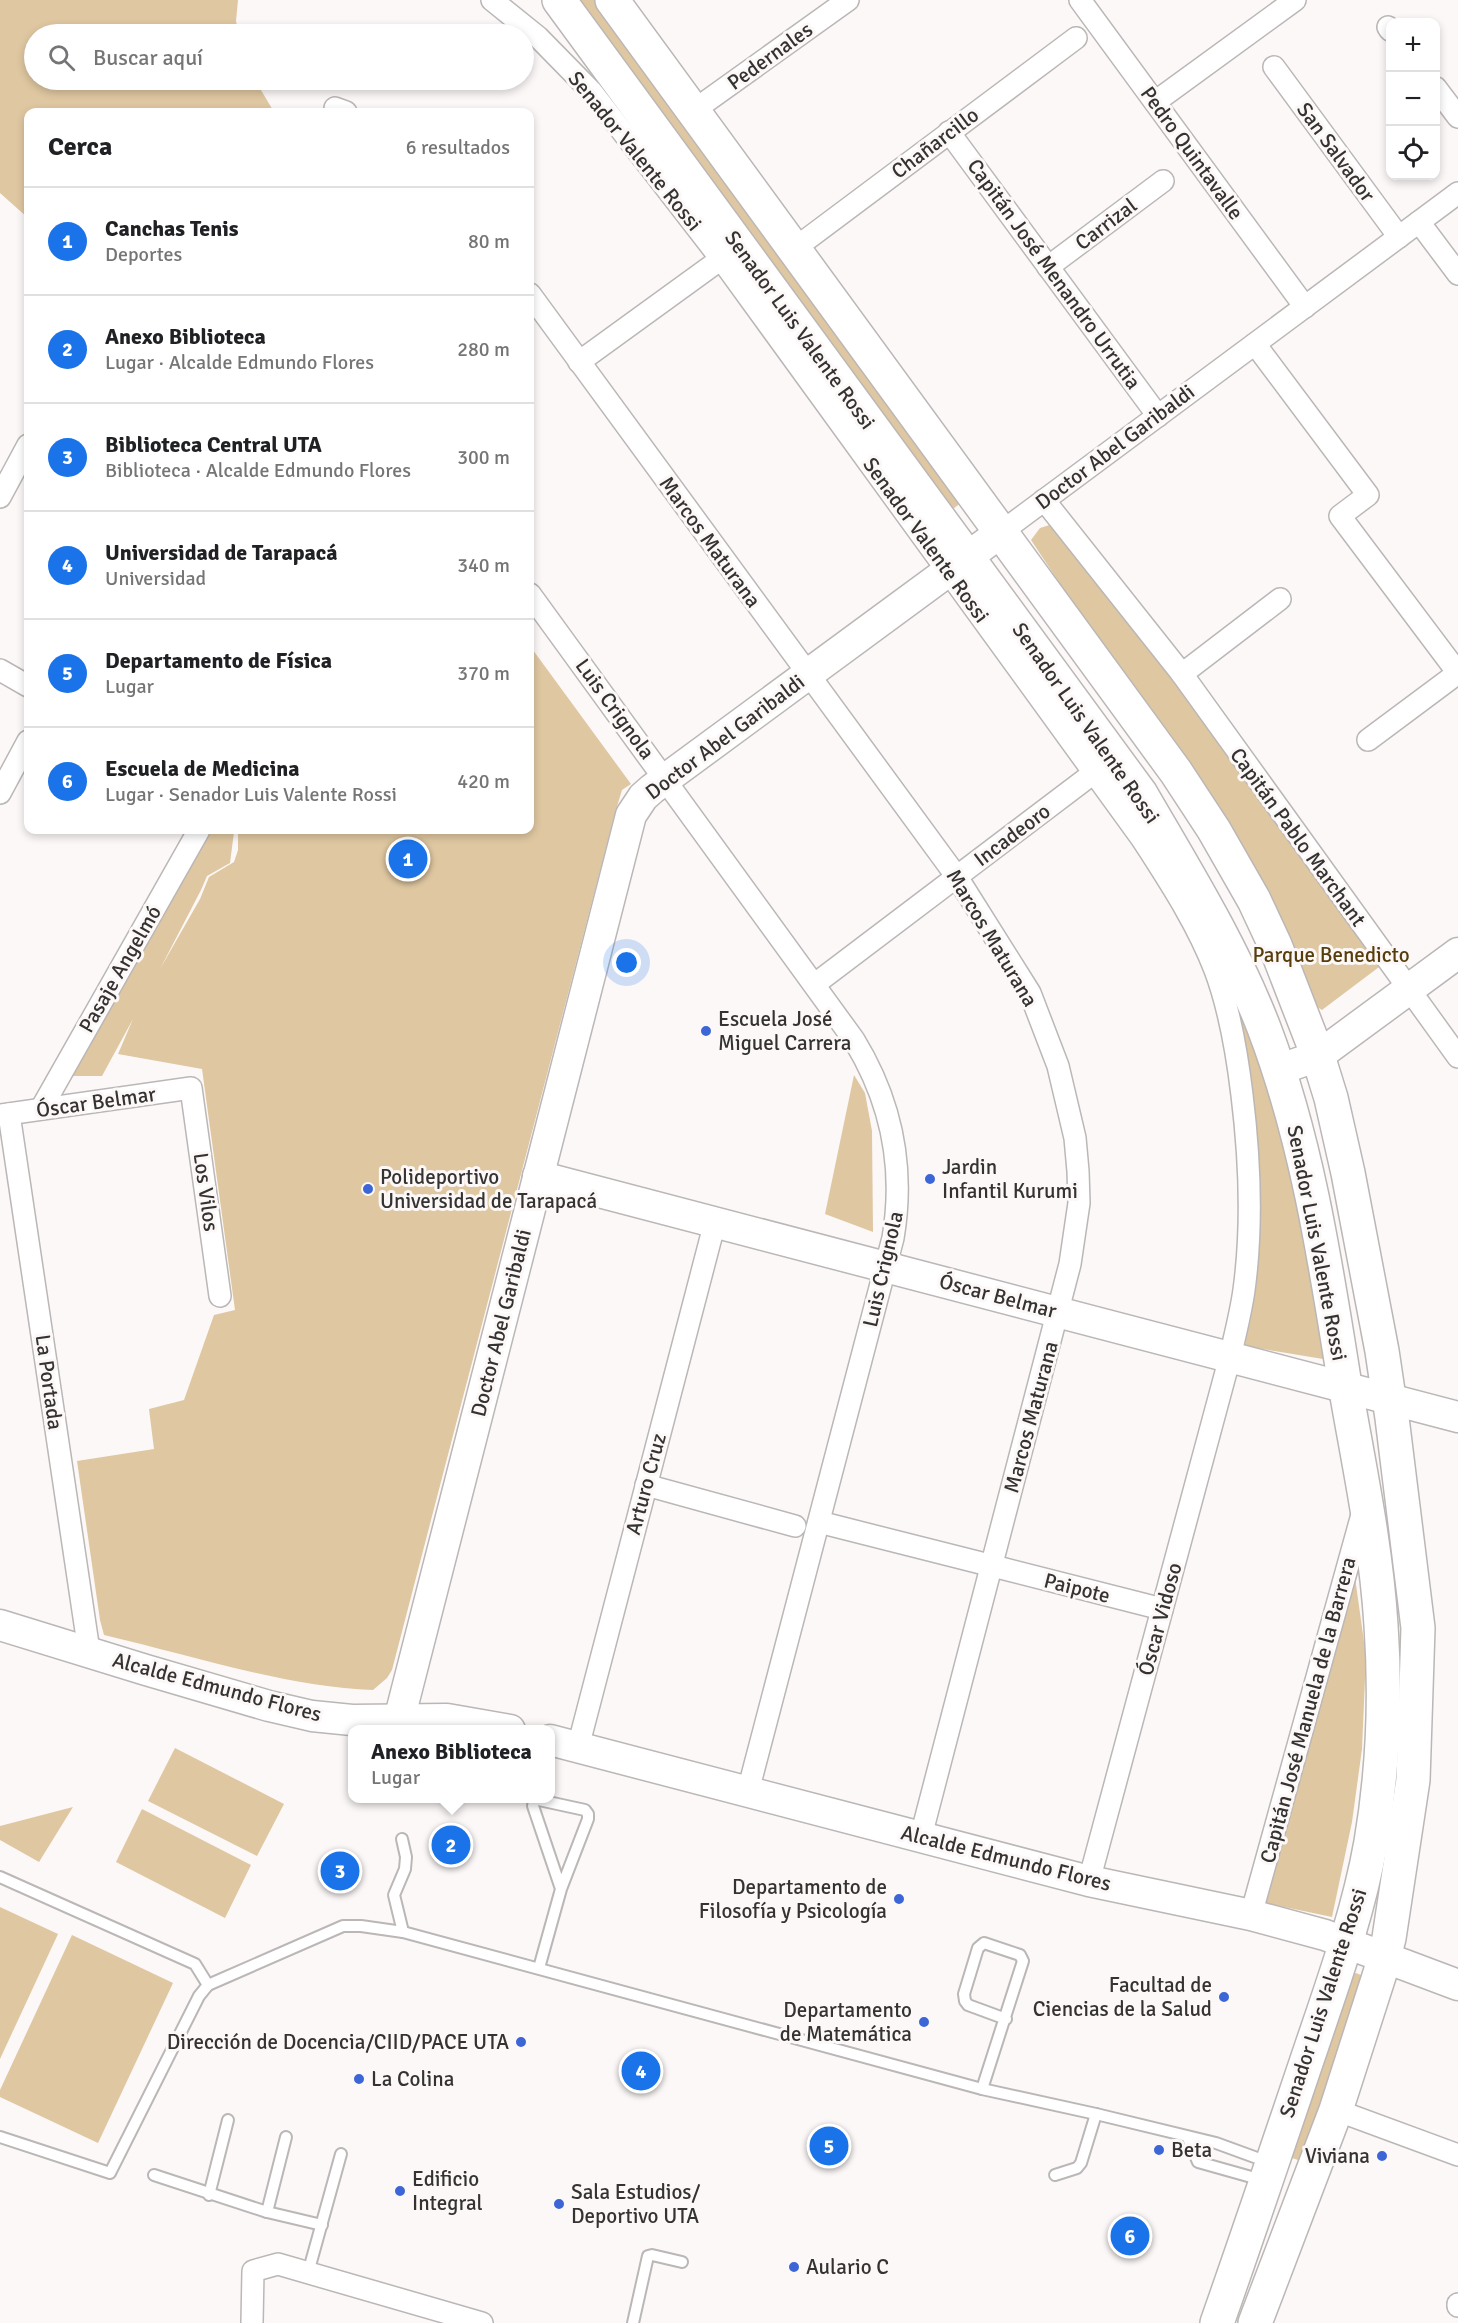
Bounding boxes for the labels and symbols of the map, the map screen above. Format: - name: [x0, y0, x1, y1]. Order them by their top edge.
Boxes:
- street label: Pedernales: [722, 16, 818, 96]
- street label: Senador Valente Rossi: [563, 66, 707, 236]
- street label: Pedro Quintavalle: [1135, 81, 1249, 225]
- street label: San Salvador: [1291, 97, 1381, 207]
- street label: Chañarcillo: [886, 102, 984, 184]
- street label: Capitán José Menandro Urrutia: [962, 154, 1146, 394]
- street label: Carrizal: [1070, 192, 1142, 256]
- street label: Senador Luis Valente Rossi: [719, 226, 881, 434]
- street label: Doctor Abel Garibaldi: [1030, 379, 1200, 515]
- street label: Senador Valente Rossi: [857, 452, 995, 628]
- street label: Marcos Maturana: [654, 471, 766, 613]
- street label: Senador Luis Valente Rossi: [1007, 617, 1165, 829]
- street label: Luis Crignola: [570, 654, 660, 764]
- street label: Doctor Abel Garibaldi: [640, 669, 810, 805]
- street label: Capitán Pablo Marchant: [1224, 743, 1372, 931]
- street label: Incadeoro: [969, 798, 1055, 872]
- pin: 1: [388, 836, 428, 882]
- street label: Marcos Maturana: [941, 864, 1043, 1012]
- street label: Pasaje Angelmó: [73, 901, 167, 1037]
- park label: Parque Benedicto: [1252, 942, 1410, 968]
- your location: [612, 948, 641, 977]
- place label: Escuela José Miguel Carrera: [718, 1006, 851, 1056]
- marker: Escuela José Miguel Carrera: [699, 1024, 713, 1038]
- street label: Óscar Belmar: [35, 1081, 158, 1123]
- street label: Senador Luis Valente Rossi: [1281, 1123, 1353, 1363]
- street label: Los Vilos: [188, 1151, 224, 1233]
- place label: Jardin Infantil Kurumi: [942, 1154, 1078, 1204]
- place label: Polideportivo Universidad de Tarapacá: [380, 1164, 597, 1214]
- marker: Jardin Infantil Kurumi: [923, 1172, 937, 1186]
- marker: Polideportivo Universidad de Tarapacá: [361, 1182, 375, 1196]
- street label: Luis Crignola: [857, 1209, 909, 1329]
- street label: Doctor Abel Garibaldi: [465, 1226, 537, 1420]
- street label: Óscar Belmar: [936, 1268, 1060, 1324]
- street label: La Portada: [29, 1333, 69, 1431]
- street label: Marcos Maturana: [998, 1338, 1064, 1496]
- street label: Arturo Cruz: [620, 1430, 672, 1538]
- street label: Capitán José Manuela de la Barrera: [1255, 1554, 1361, 1866]
- street label: Óscar Vidoso: [1132, 1560, 1188, 1678]
- street label: Paipote: [1041, 1567, 1113, 1609]
- street label: Alcalde Edmundo Flores: [110, 1647, 324, 1727]
- street label: Alcalde Edmundo Flores: [898, 1819, 1114, 1897]
- pin: 2: [432, 1822, 470, 1868]
- pin: 3: [320, 1848, 360, 1894]
- place label: Departamento de Filosofía y Psicología: [699, 1874, 887, 1924]
- street label: Senador Luis Valente Rossi: [1274, 1885, 1372, 2121]
- marker: Departamento de Filosofía y Psicología: [892, 1892, 906, 1906]
- place label: Facultad de Ciencias de la Salud: [1033, 1972, 1212, 2022]
- marker: Facultad de Ciencias de la Salud: [1217, 1990, 1231, 2004]
- place label: Departamento de Matemática: [780, 1997, 912, 2047]
- marker: Departamento de Matemática: [917, 2015, 931, 2029]
- place label: Dirección de Docencia/CIID/PACE UTA: [167, 2029, 509, 2055]
- marker: Dirección de Docencia/CIID/PACE UTA: [514, 2035, 528, 2049]
- pin: 4: [622, 2048, 660, 2094]
- place label: La Colina: [371, 2066, 454, 2092]
- marker: La Colina: [352, 2072, 366, 2086]
- pin: 5: [810, 2124, 848, 2168]
- place label: Beta: [1171, 2137, 1212, 2163]
- marker: Beta: [1152, 2143, 1166, 2157]
- place label: Viviana: [1305, 2143, 1370, 2169]
- marker: Viviana: [1375, 2149, 1389, 2163]
- place label: Edificio Integral: [412, 2166, 483, 2216]
- place label: Sala Estudios/ Deportivo UTA: [571, 2179, 701, 2229]
- marker: Edificio Integral: [393, 2184, 407, 2198]
- marker: Sala Estudios/ Deportivo UTA: [552, 2197, 566, 2211]
- pin: 6: [1110, 2214, 1150, 2258]
- place label: Aulario C: [806, 2254, 889, 2280]
- marker: Aulario C: [787, 2260, 801, 2274]

